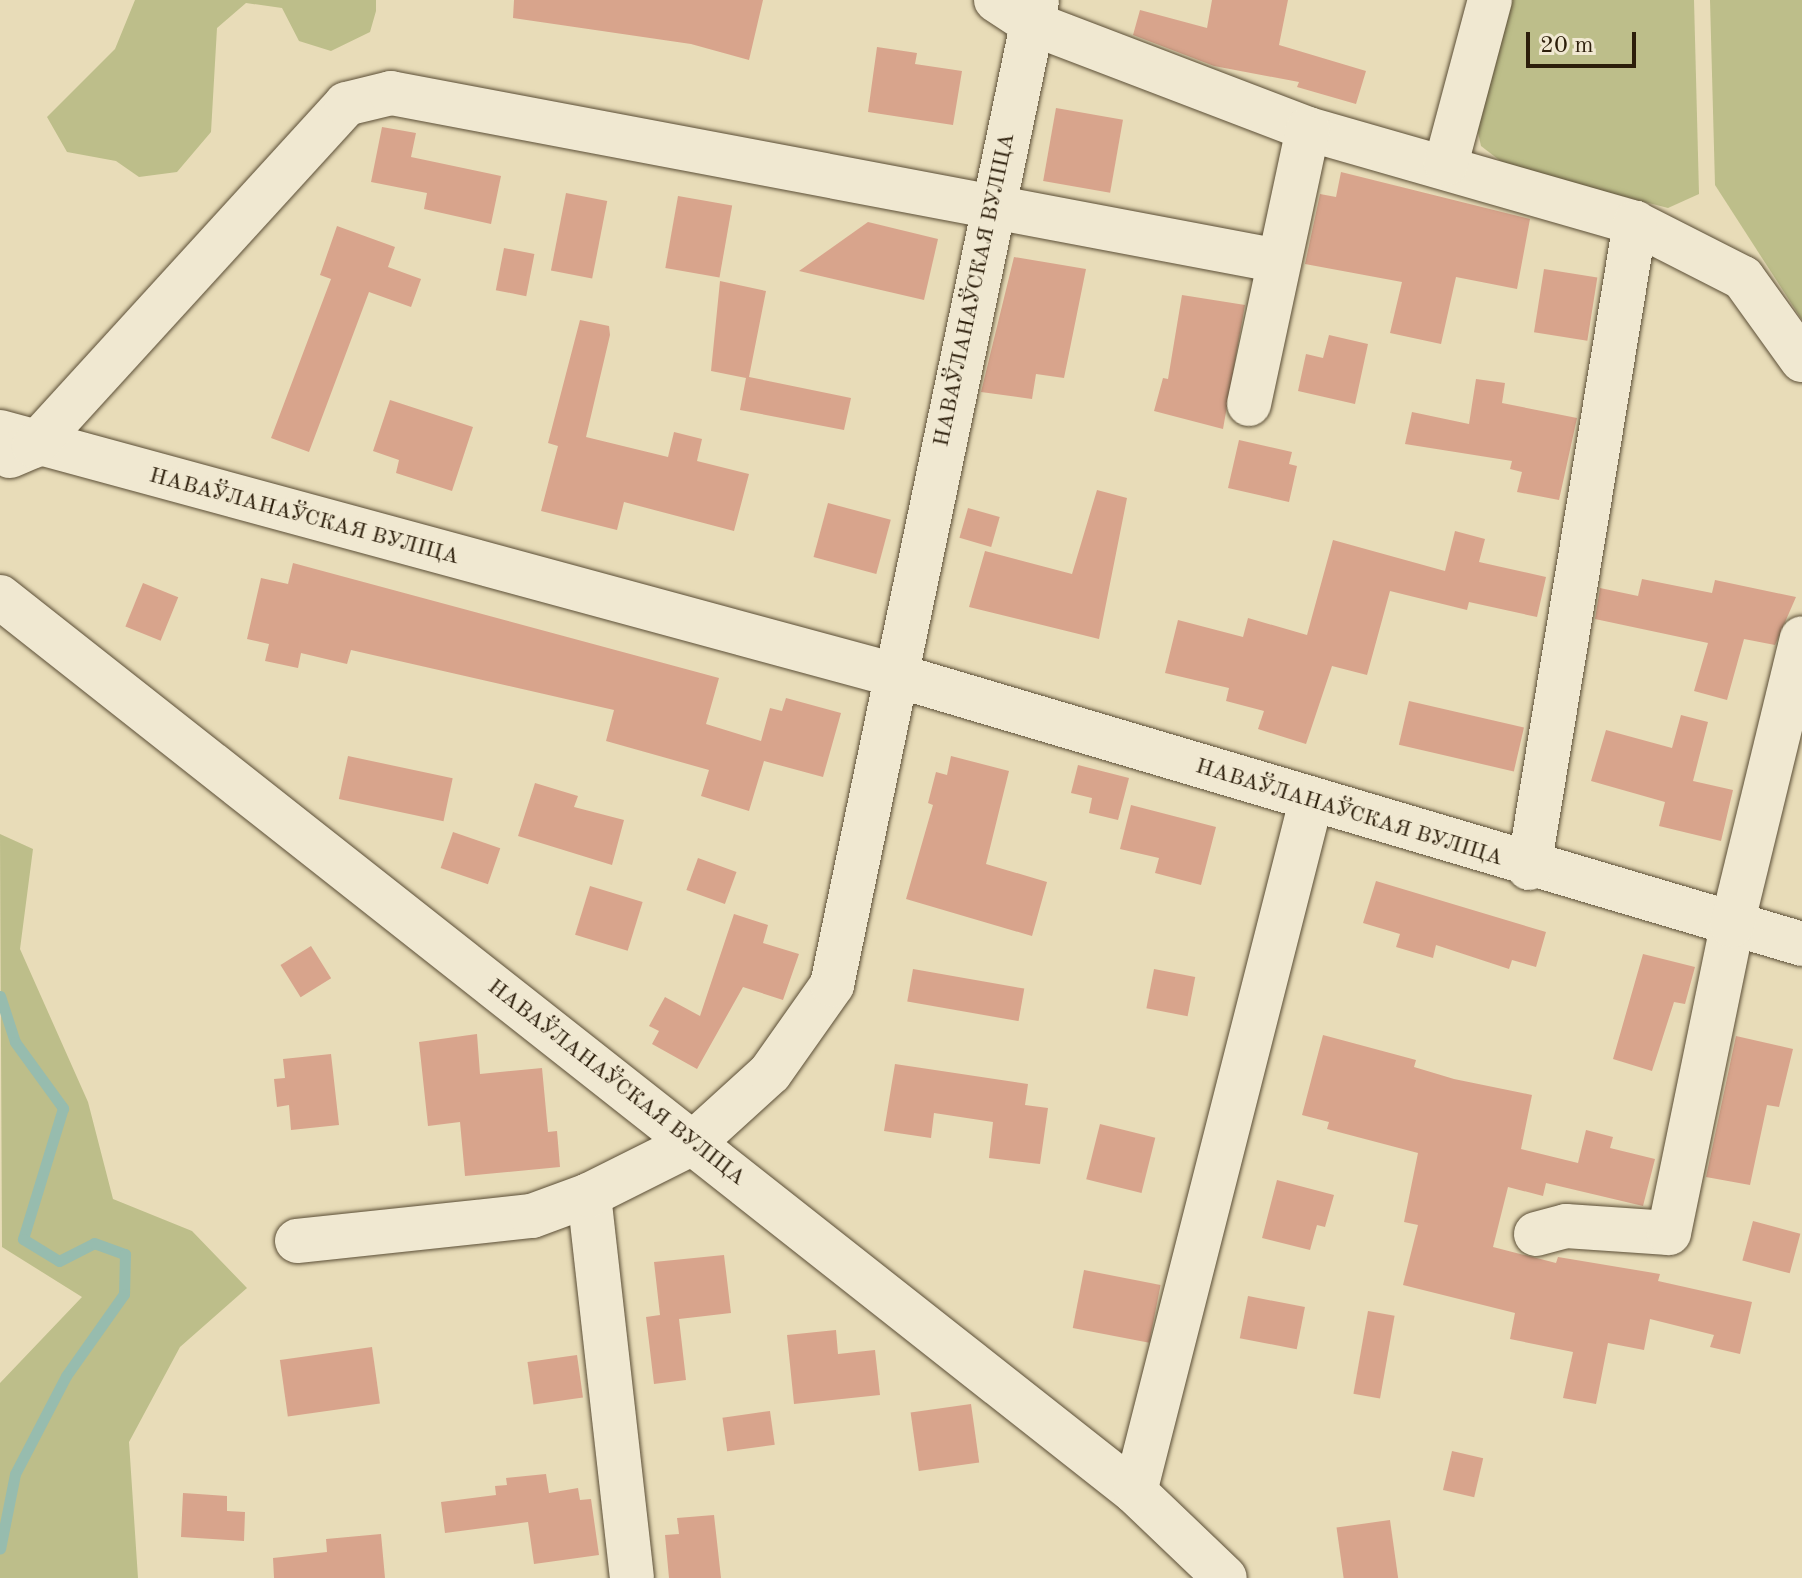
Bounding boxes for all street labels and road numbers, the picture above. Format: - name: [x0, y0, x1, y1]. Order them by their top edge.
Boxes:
- street label: НАВАЎЛАНАЎСКАЯ ВУЛІЦА: [929, 131, 1021, 449]
- street label: НАВАЎЛАНАЎСКАЯ ВУЛІЦА: [146, 463, 462, 571]
- street label: НАВАЎЛАНАЎСКАЯ ВУЛІЦА: [1192, 754, 1506, 872]
- street label: НАВАЎЛАНАЎСКАЯ ВУЛІЦА: [482, 974, 750, 1192]

